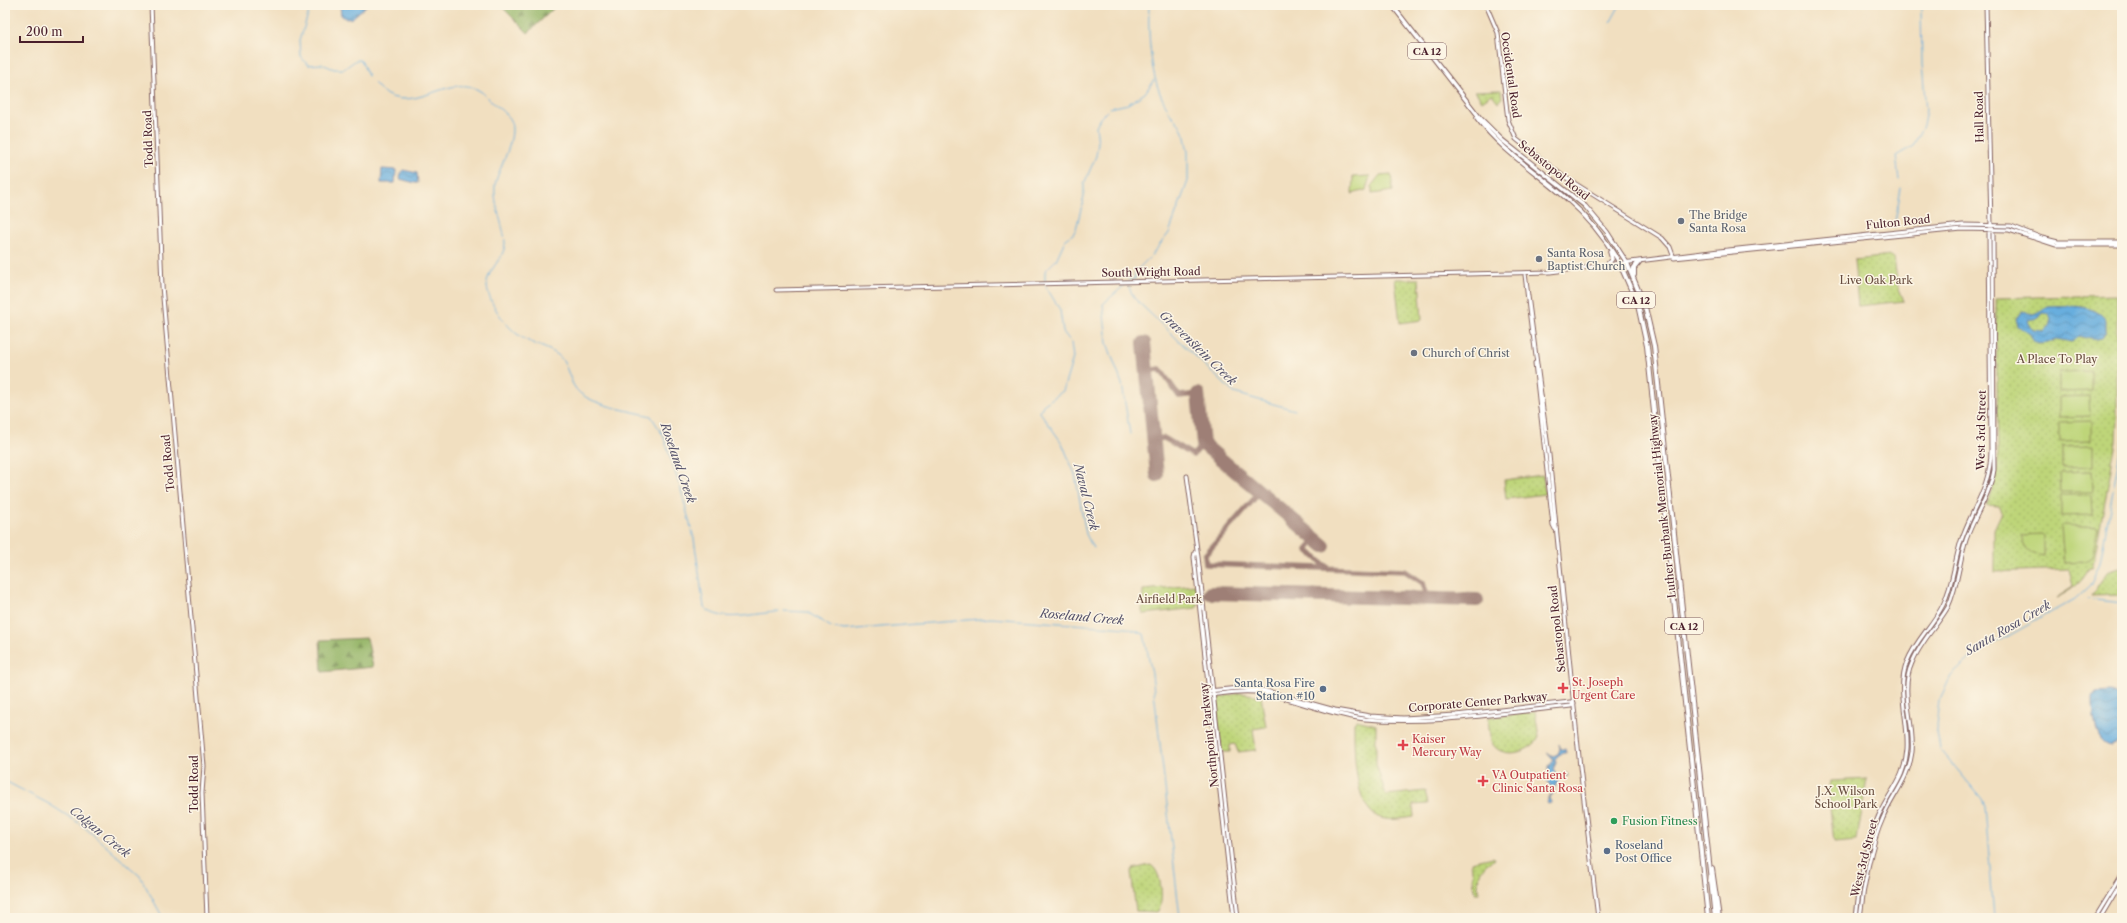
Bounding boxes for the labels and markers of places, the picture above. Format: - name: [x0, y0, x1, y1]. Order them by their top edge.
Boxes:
- place label: The Bridge Santa Rosa: [1689, 208, 1747, 235]
- marker: The Bridge Santa Rosa: [1676, 216, 1686, 226]
- place label: Santa Rosa Baptist Church: [1547, 246, 1625, 273]
- marker: Santa Rosa Baptist Church: [1534, 254, 1544, 264]
- place label: Church of Christ: [1422, 346, 1510, 360]
- marker: Church of Christ: [1409, 348, 1419, 358]
- place label: St. Joseph Urgent Care: [1572, 675, 1635, 702]
- place label: Santa Rosa Fire Station #10: [1234, 676, 1315, 703]
- marker: St. Joseph Urgent Care: [1557, 682, 1569, 694]
- marker: Santa Rosa Fire Station #10: [1318, 684, 1328, 694]
- place label: Kaiser Mercury Way: [1412, 732, 1483, 759]
- marker: Kaiser Mercury Way: [1397, 739, 1409, 751]
- place label: VA Outpatient Clinic Santa Rosa: [1491, 768, 1583, 795]
- marker: VA Outpatient Clinic Santa Rosa: [1477, 775, 1489, 787]
- place label: Fusion Fitness: [1622, 814, 1698, 828]
- marker: Fusion Fitness: [1609, 816, 1619, 826]
- place label: Roseland Post Office: [1615, 838, 1672, 865]
- marker: Roseland Post Office: [1602, 846, 1612, 856]

